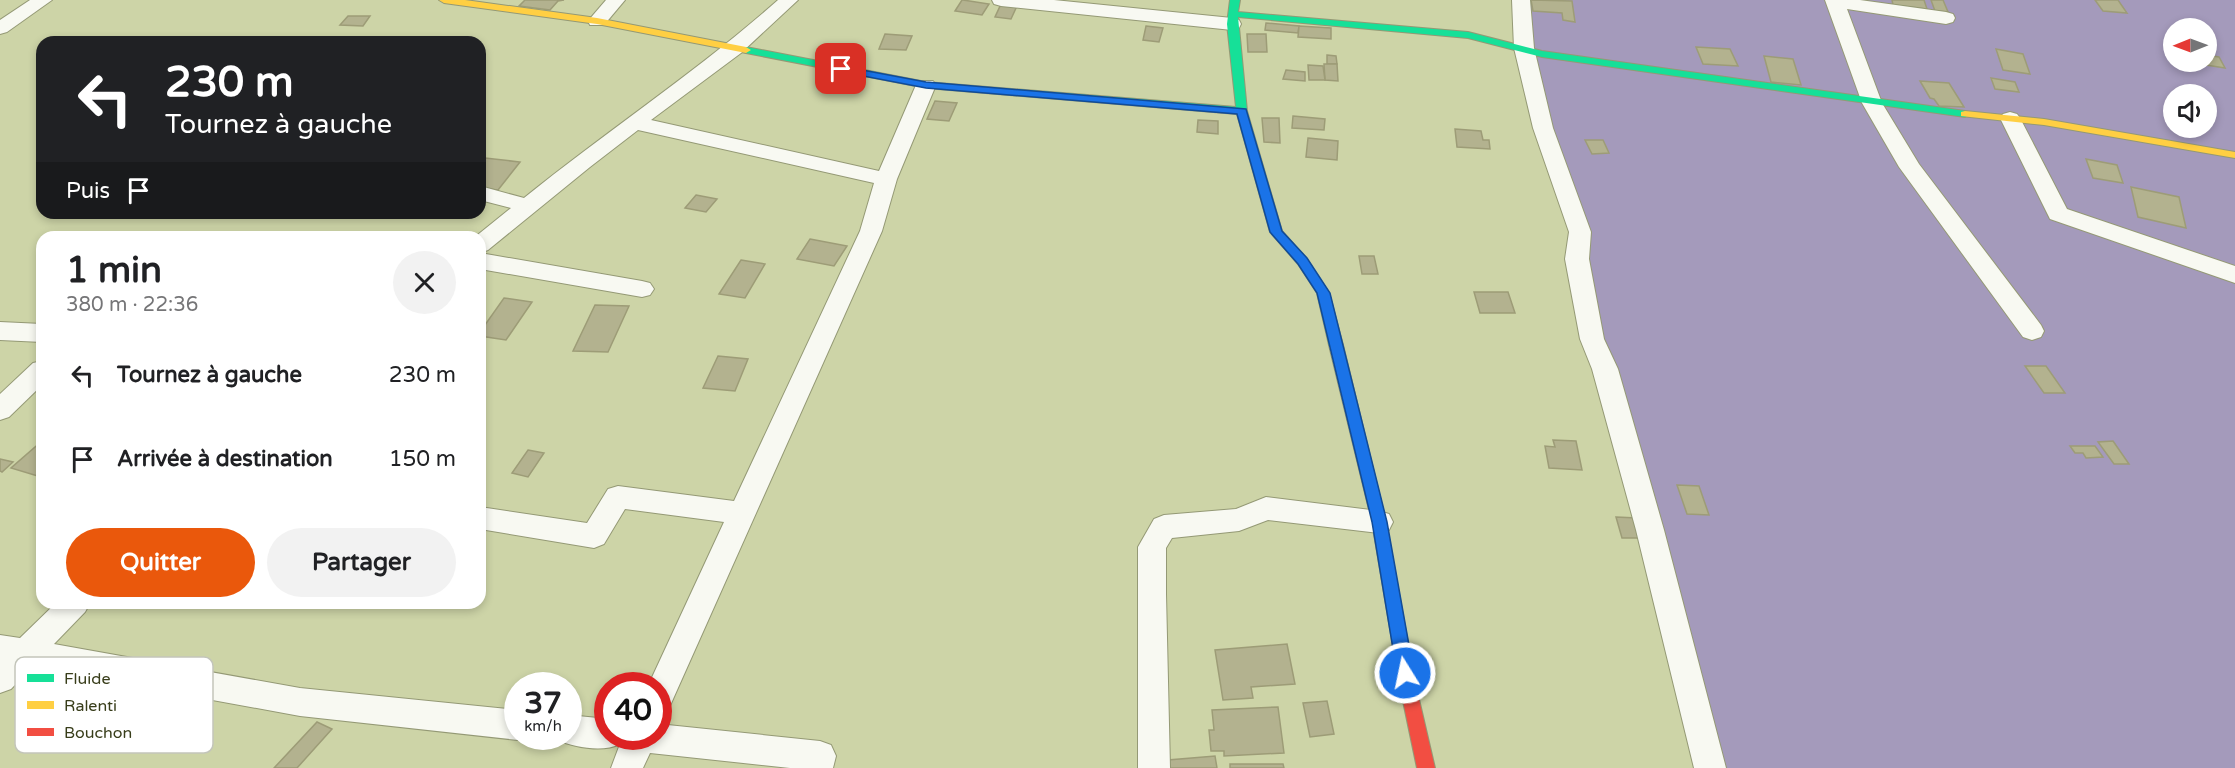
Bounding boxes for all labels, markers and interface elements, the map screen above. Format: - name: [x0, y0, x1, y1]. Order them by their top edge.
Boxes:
- north arrow: [2163, 18, 2217, 72]
- map controls: [2163, 18, 2217, 138]
- pin: [815, 43, 866, 94]
- icon: arrive: [824, 52, 857, 85]
- text: 230 m: [165, 57, 294, 108]
- icon: left: [66, 60, 144, 138]
- button: sound: [2163, 84, 2217, 138]
- text: Tournez à gauche: [165, 108, 392, 141]
- icon: arrive: [122, 174, 155, 207]
- text: Puis: [66, 178, 110, 204]
- text: 1 min: [66, 249, 162, 292]
- button: close: [393, 251, 456, 314]
- text: 380 m · 22:36: [66, 293, 198, 317]
- icon: left: [66, 359, 99, 392]
- text: Tournez à gauche: [117, 362, 302, 388]
- text: 230 m: [389, 362, 456, 388]
- icon: arrive: [66, 443, 99, 476]
- text: Arrivée à destination: [117, 446, 333, 472]
- text: 150 m: [389, 446, 456, 472]
- button: Quitter: [66, 528, 255, 597]
- button: Partager: [267, 528, 456, 597]
- position arrow: [1373, 641, 1437, 705]
- legend: [15, 657, 213, 753]
- text: Fluide: [64, 669, 110, 689]
- speed limit sign: 40: [594, 672, 672, 750]
- text: 37: [524, 685, 562, 722]
- text: Ralenti: [64, 696, 117, 716]
- text: km/h: [524, 717, 562, 735]
- text: Bouchon: [64, 723, 132, 743]

